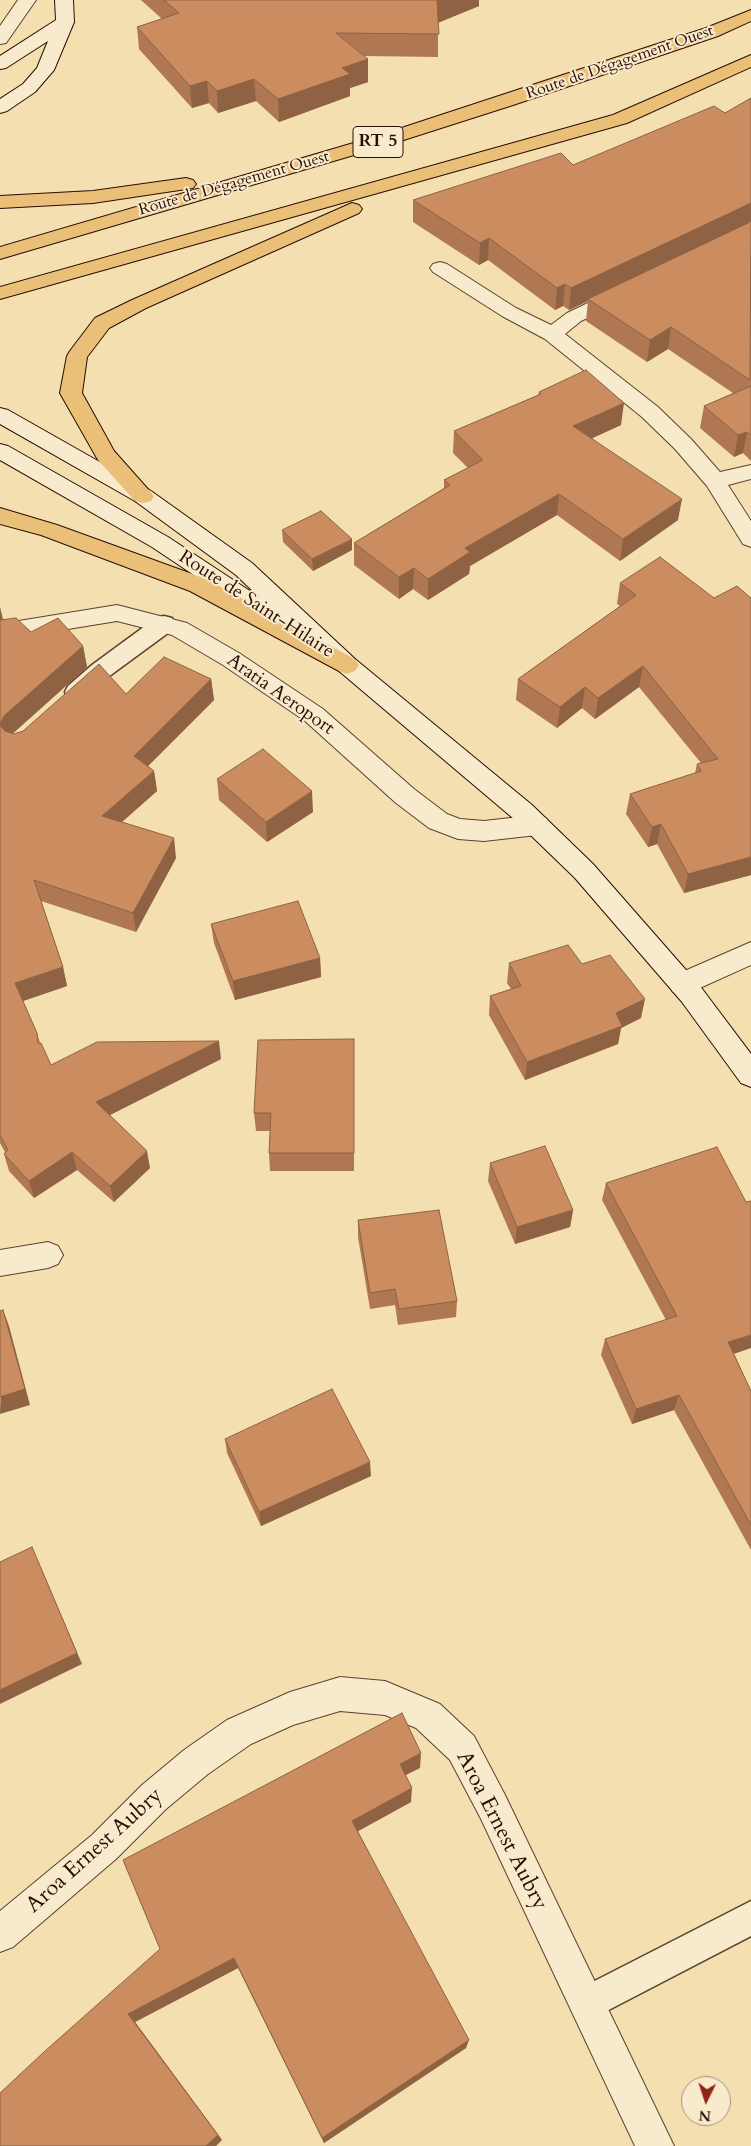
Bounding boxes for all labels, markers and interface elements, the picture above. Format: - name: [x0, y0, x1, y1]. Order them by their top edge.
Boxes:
- street label: Route de Dégagement Ouest: [524, 22, 716, 104]
- road number: RT 5: [353, 126, 403, 158]
- street label: Route de Dégagement Ouest: [137, 148, 331, 220]
- street label: Route de Saint-Hilaire: [174, 546, 338, 664]
- street label: Aratia Aeroport: [222, 650, 338, 740]
- street label: Aroa Ernest Aubry: [450, 1747, 552, 1915]
- street label: Aroa Ernest Aubry: [21, 1783, 169, 1919]
- north arrow: [681, 2076, 731, 2126]
- text: N: [698, 2106, 712, 2125]

